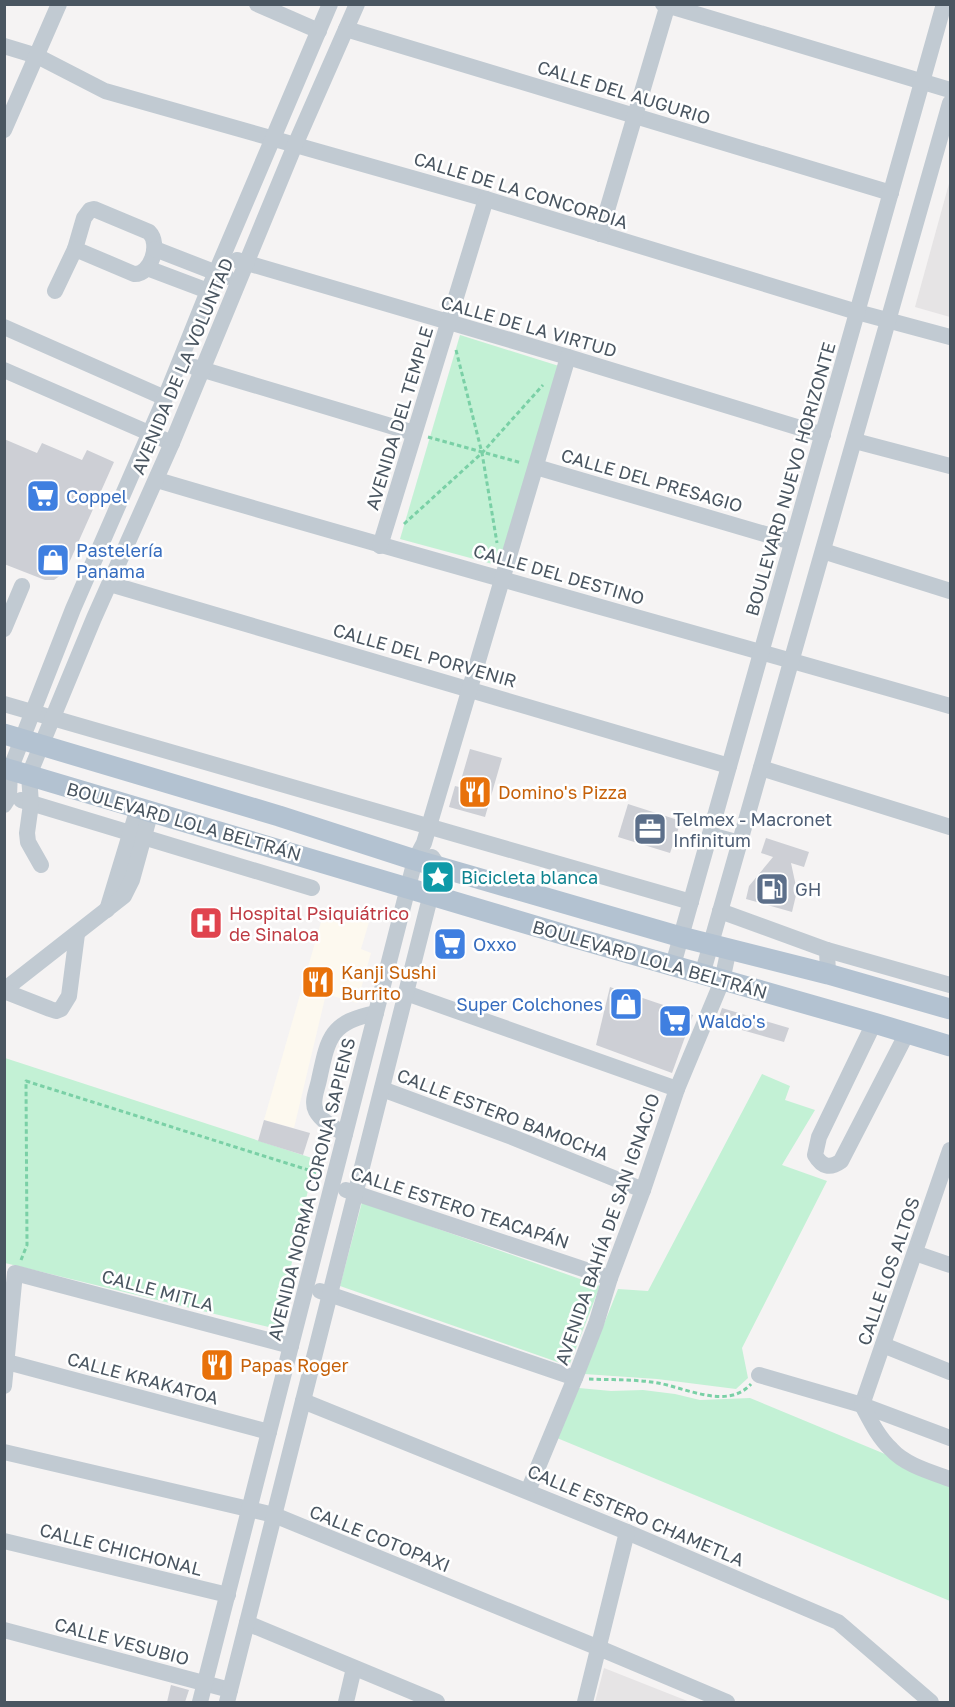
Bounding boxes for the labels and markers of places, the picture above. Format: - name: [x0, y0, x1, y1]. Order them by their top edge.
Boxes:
- supermarket icon: Coppel: [25, 478, 61, 514]
- place label: Coppel: [66, 485, 128, 507]
- place label: Pastelería Panama: [76, 539, 163, 582]
- shop icon: Pastelería Panama: [35, 542, 71, 578]
- restaurant icon: Domino's Pizza: [457, 774, 493, 810]
- place label: Domino's Pizza: [498, 781, 627, 803]
- place label: Telmex - Macronet Infinitum: [673, 808, 832, 851]
- office icon: Telmex - Macronet Infinitum: [632, 811, 668, 847]
- place icon: Bicicleta blanca: [420, 859, 456, 895]
- place label: Bicicleta blanca: [461, 866, 598, 888]
- fuel station icon: GH: [754, 871, 790, 907]
- place label: GH: [795, 878, 821, 900]
- place label: Hospital Psiquiátrico de Sinaloa: [229, 902, 409, 945]
- hospital icon: Hospital Psiquiátrico de Sinaloa: [188, 905, 224, 941]
- supermarket icon: Oxxo: [432, 926, 468, 962]
- place label: Oxxo: [473, 933, 517, 955]
- place label: Kanji Sushi Burrito: [341, 961, 436, 1004]
- restaurant icon: Kanji Sushi Burrito: [300, 964, 336, 1000]
- shop icon: Super Colchones: [608, 986, 644, 1022]
- place label: Super Colchones: [456, 993, 603, 1015]
- supermarket icon: Waldo's: [657, 1003, 693, 1039]
- place label: Waldo's: [698, 1010, 766, 1032]
- restaurant icon: Papas Roger: [199, 1347, 235, 1383]
- place label: Papas Roger: [240, 1354, 348, 1376]

